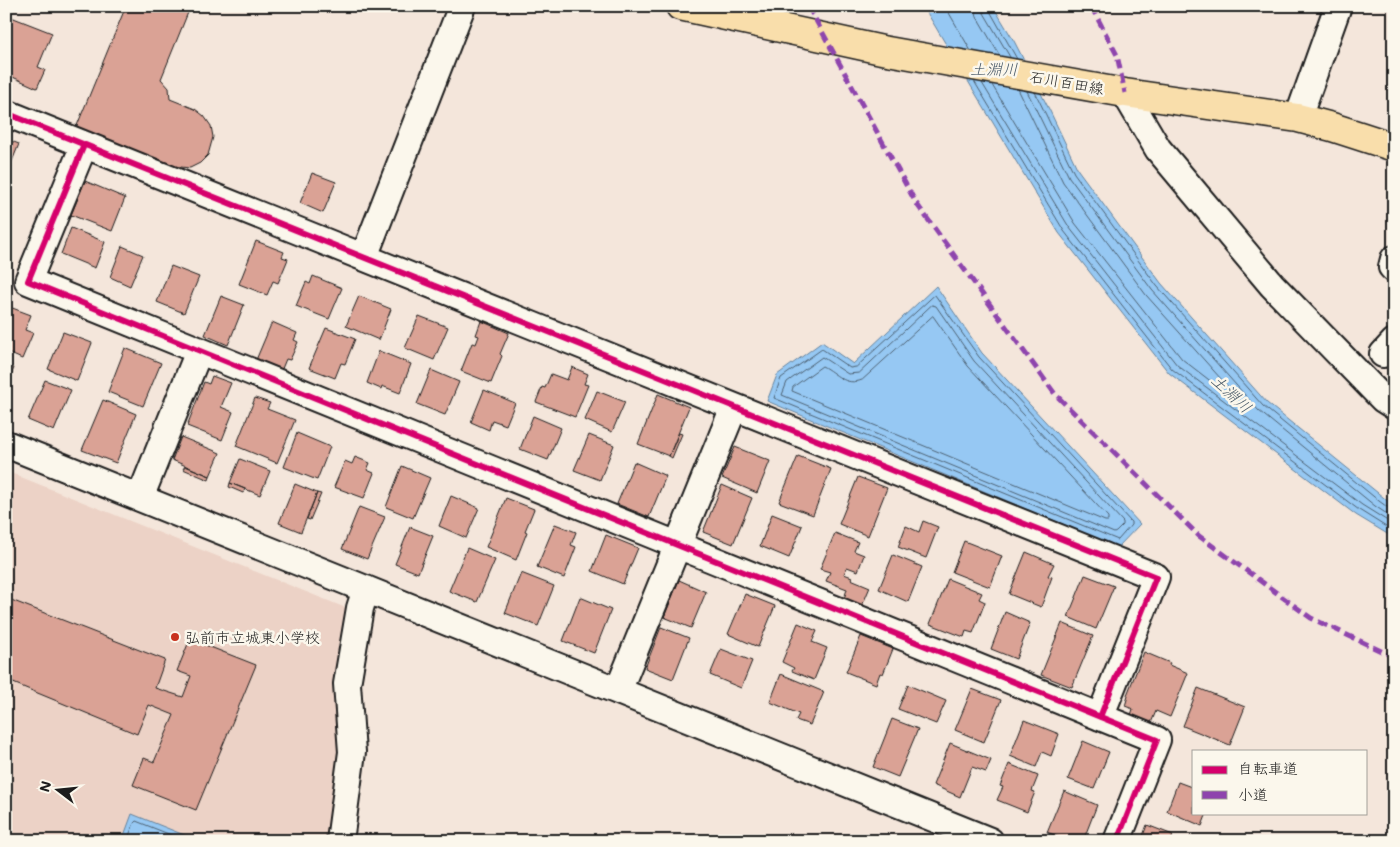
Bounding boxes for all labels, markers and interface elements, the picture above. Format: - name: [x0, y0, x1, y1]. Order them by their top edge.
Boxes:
- water label: 土淵川: [970, 58, 1018, 79]
- street label: 石川百田線: [1028, 66, 1106, 98]
- water label: 土淵川: [1207, 369, 1257, 417]
- place label: 弘前市立城東小学校: [185, 627, 320, 647]
- marker: 弘前市立城東小学校: [169, 631, 181, 643]
- legend: [1192, 750, 1368, 814]
- text: 自転車道: [1238, 758, 1298, 778]
- north arrow: [32, 764, 82, 814]
- text: N: [34, 779, 56, 794]
- text: 小道: [1238, 784, 1268, 804]

